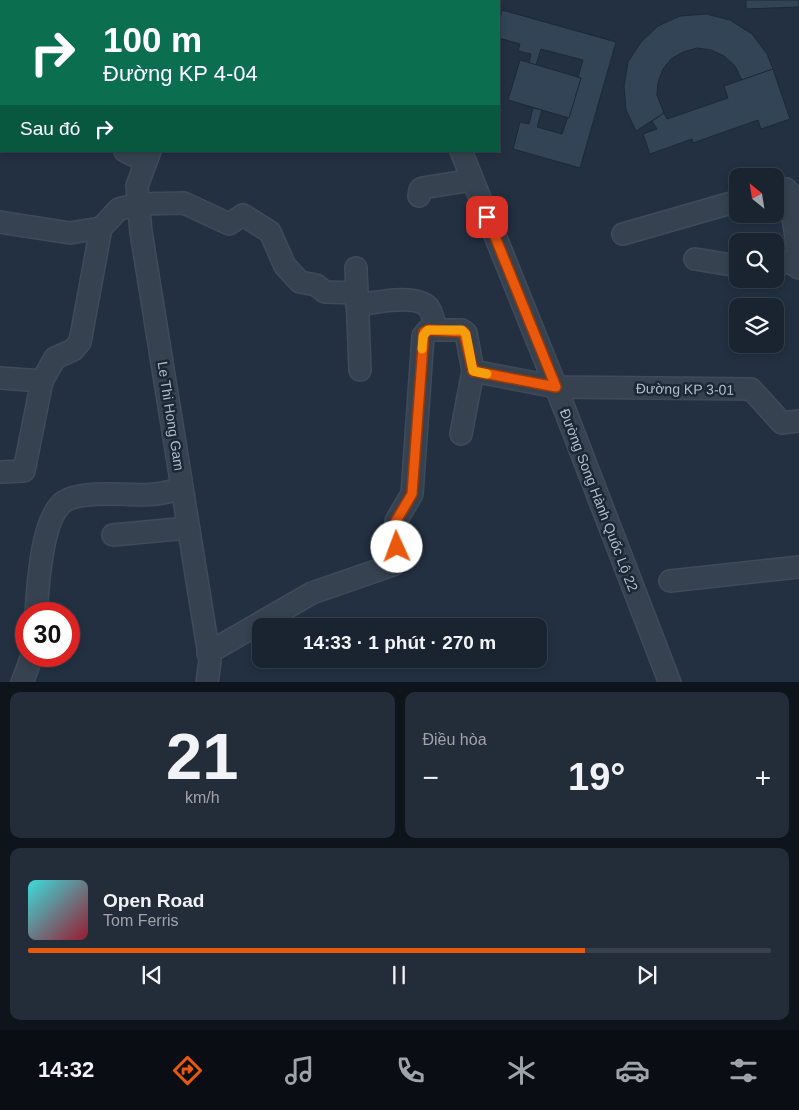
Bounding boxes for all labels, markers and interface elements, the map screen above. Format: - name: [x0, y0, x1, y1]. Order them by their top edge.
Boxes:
- icon: right: [20, 20, 85, 85]
- text: 100 m: [103, 20, 202, 59]
- text: Đường KP 4-04: [103, 61, 258, 86]
- icon: right: [90, 115, 118, 143]
- text: Sau đó: [20, 118, 80, 139]
- north arrow: [729, 168, 784, 222]
- map controls: [729, 168, 784, 353]
- pin: [466, 196, 508, 238]
- icon: arrive: [473, 203, 501, 231]
- button: search: [729, 233, 784, 288]
- button: layers: [729, 298, 784, 353]
- street label: Le Thi Hong Gam: [154, 360, 188, 472]
- street label: Đường KP 3-01: [636, 380, 735, 398]
- street label: Đường Song Hành Quốc Lộ 22: [557, 406, 641, 594]
- position arrow: [370, 520, 422, 572]
- speed limit sign: 30: [15, 602, 80, 667]
- text: 14:33 · 1 phút · 270 m: [303, 632, 496, 653]
- text: 21: [166, 720, 238, 793]
- text: Điều hòa: [423, 731, 487, 748]
- text: 19°: [568, 756, 625, 798]
- text: −: [423, 762, 439, 793]
- text: +: [755, 762, 771, 793]
- text: km/h: [185, 789, 220, 806]
- text: Open Road: [103, 890, 204, 911]
- text: Tom Ferris: [103, 912, 179, 929]
- icon: previous: [138, 961, 166, 989]
- icon: pause: [385, 961, 413, 989]
- icon: next: [633, 961, 661, 989]
- icon: directions: [170, 1053, 205, 1088]
- icon: music: [282, 1053, 317, 1088]
- icon: phone: [393, 1053, 428, 1088]
- icon: climate: [504, 1053, 539, 1088]
- icon: car: [615, 1053, 650, 1088]
- icon: filters: [726, 1053, 761, 1088]
- text: 14:32: [38, 1057, 94, 1082]

